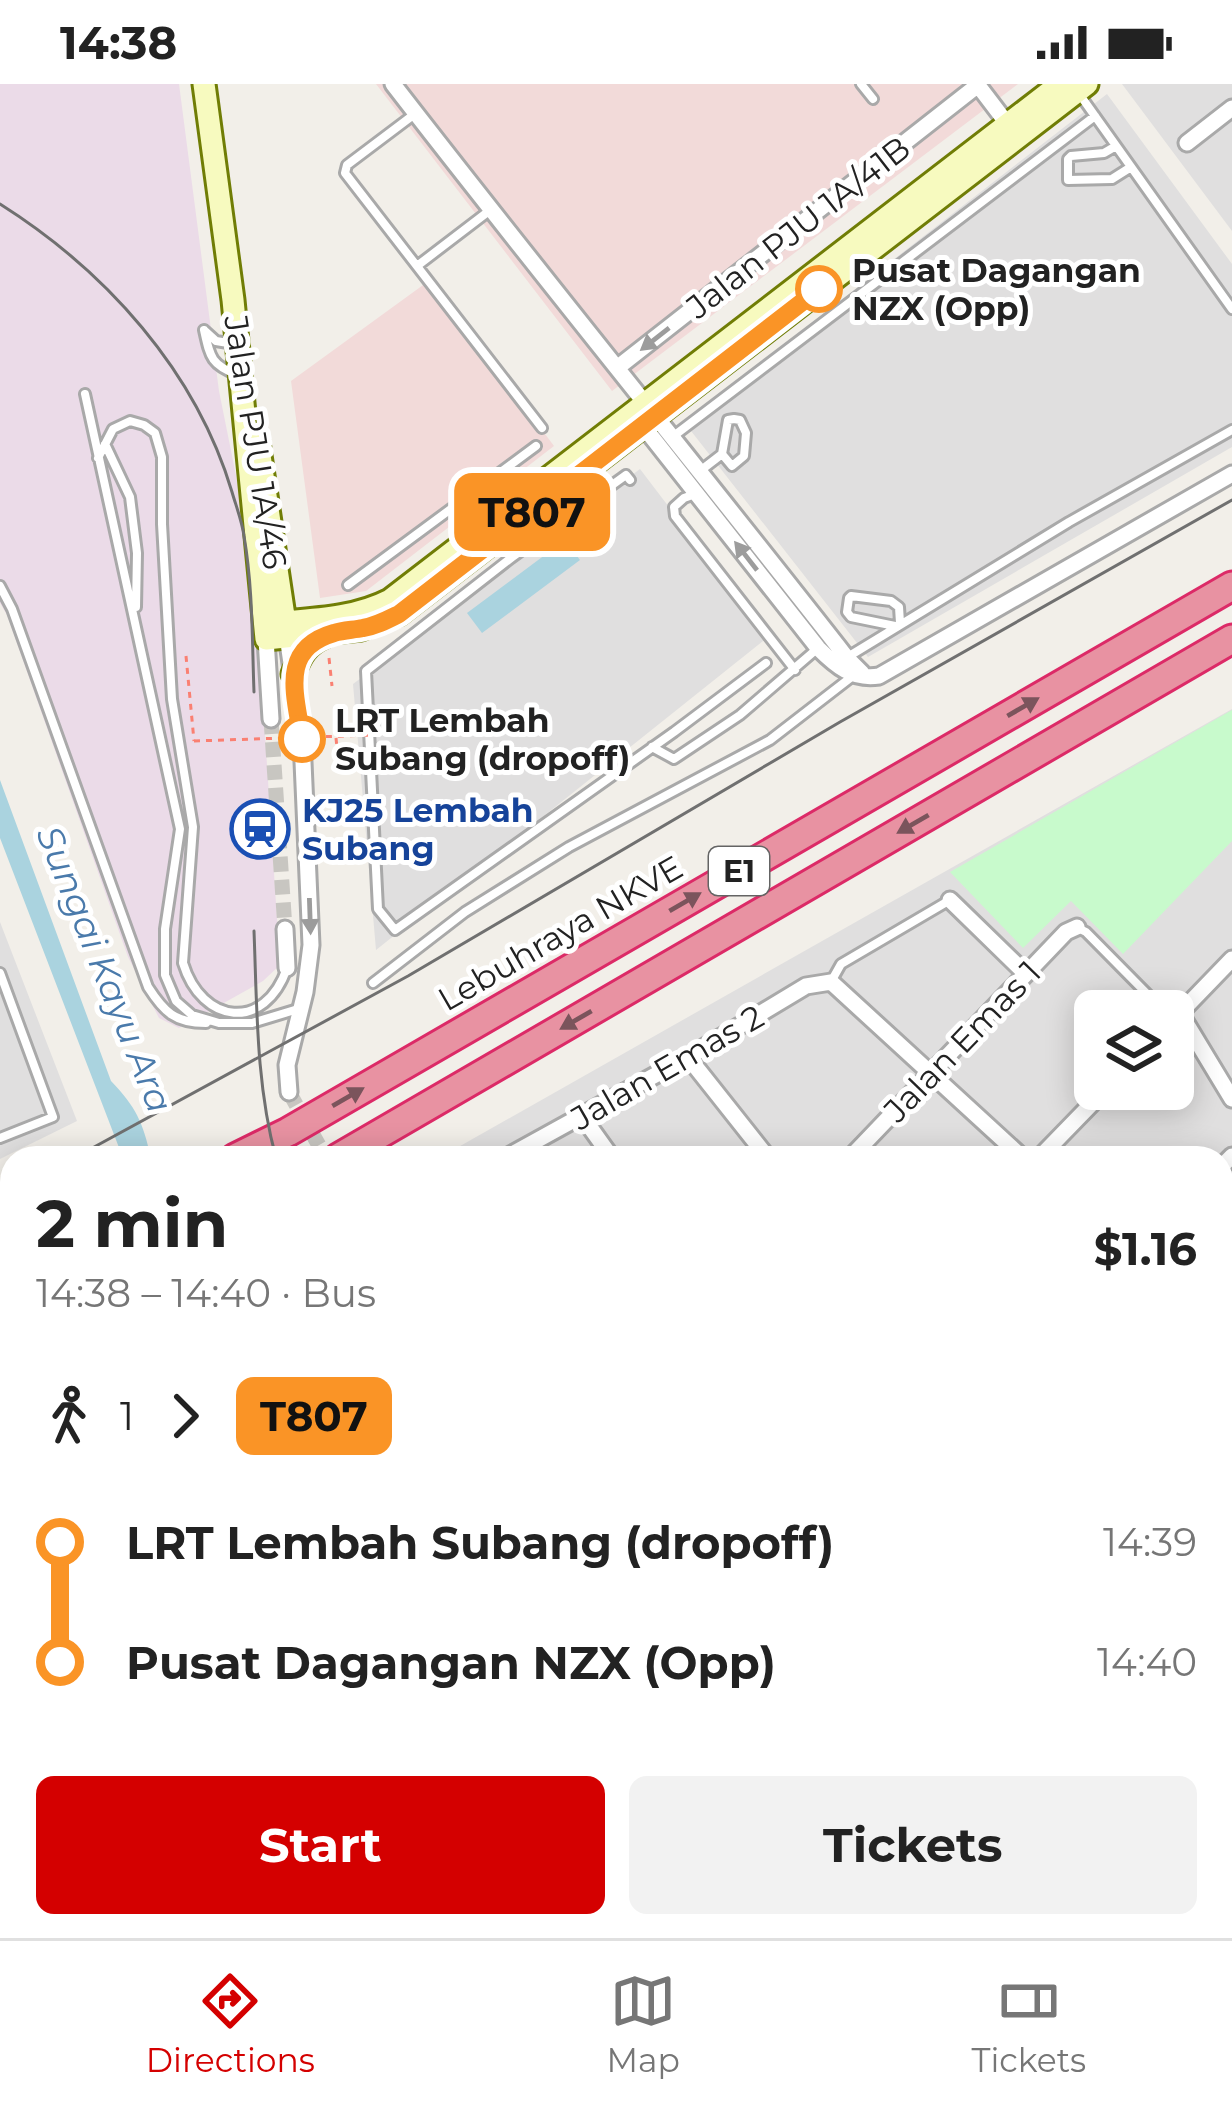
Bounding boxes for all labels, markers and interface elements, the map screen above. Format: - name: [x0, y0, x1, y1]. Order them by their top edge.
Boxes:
- text: 14:38: [60, 15, 177, 70]
- street label: Jalan PJU 1A/41B: [678, 127, 918, 327]
- place label: Pusat Dagangan NZX (Opp): [852, 250, 1141, 328]
- marker: Pusat Dagangan NZX (Opp): [797, 267, 841, 311]
- street label: Jalan PJU 1A/46: [216, 311, 296, 572]
- one-way arrow: [639, 326, 670, 351]
- line badge: T807: [448, 473, 616, 551]
- text: T807: [478, 486, 586, 538]
- one-way arrow: [734, 540, 759, 571]
- one-way arrow: [1006, 697, 1040, 718]
- place label: LRT Lembah Subang (dropoff): [335, 700, 630, 778]
- marker: LRT Lembah Subang (dropoff): [280, 717, 324, 761]
- place label: KJ25 Lembah Subang: [302, 790, 534, 868]
- station icon: KJ25 Lembah Subang: [229, 798, 291, 860]
- one-way arrow: [896, 813, 930, 834]
- water label: Sungai Kayu Ara: [27, 819, 183, 1119]
- street label: Lebuhraya NKVE: [431, 847, 689, 1019]
- road number: E1: [709, 847, 769, 895]
- one-way arrow: [668, 892, 702, 913]
- one-way arrow: [300, 898, 319, 936]
- street label: Jalan Emas 1: [874, 952, 1049, 1131]
- map controls: [1074, 990, 1194, 1110]
- button: layers: [1074, 990, 1194, 1110]
- street label: Jalan Emas 2: [563, 996, 770, 1139]
- one-way arrow: [559, 1009, 592, 1030]
- one-way arrow: [331, 1088, 365, 1109]
- text: 2 min: [36, 1183, 228, 1264]
- text: $1.16: [1094, 1221, 1197, 1276]
- text: 14:38 – 14:40 · Bus: [36, 1269, 376, 1317]
- icon: walk: [36, 1383, 102, 1449]
- icon: forward: [152, 1383, 218, 1449]
- text: T807: [260, 1390, 368, 1442]
- text: 1: [120, 1392, 134, 1440]
- text: LRT Lembah Subang (dropoff): [126, 1515, 834, 1570]
- text: 14:39: [1103, 1518, 1197, 1566]
- text: Pusat Dagangan NZX (Opp): [126, 1635, 776, 1690]
- text: 14:40: [1097, 1638, 1197, 1686]
- button: Start: [36, 1776, 605, 1914]
- button: Tickets: [629, 1776, 1197, 1914]
- tab: Directions: [146, 1968, 315, 2080]
- tab: Map: [607, 1968, 680, 2080]
- tab: Tickets: [972, 1968, 1086, 2080]

